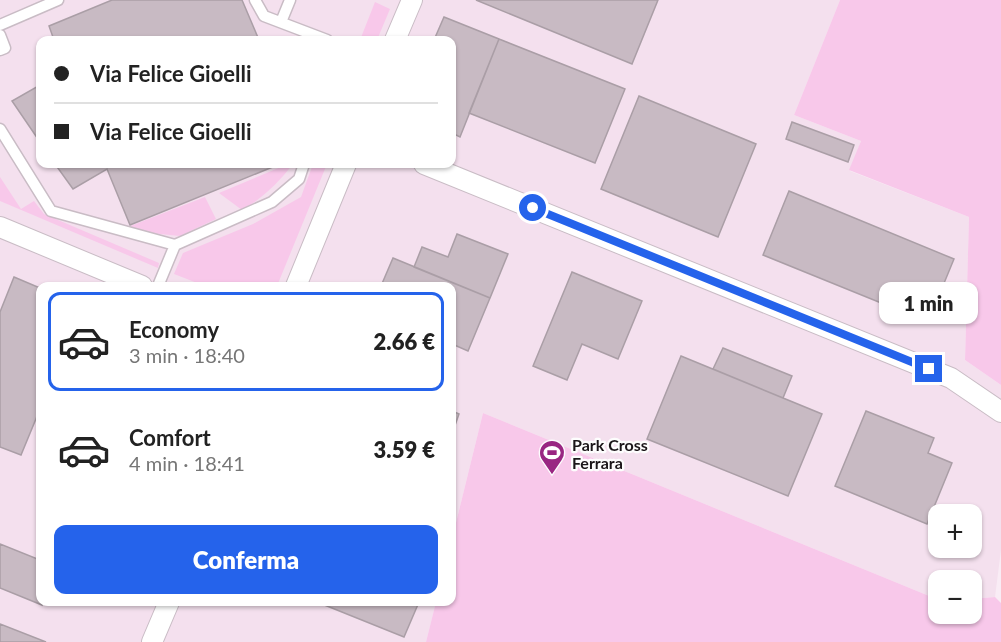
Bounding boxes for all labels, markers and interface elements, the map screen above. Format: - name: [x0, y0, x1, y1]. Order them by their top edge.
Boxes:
- text: Via Felice Gioelli: [90, 60, 252, 87]
- text: Via Felice Gioelli: [90, 118, 252, 145]
- route start: [519, 194, 546, 221]
- callout: 1 min: [880, 282, 978, 324]
- text: 1 min: [904, 291, 953, 315]
- icon: car: [57, 315, 111, 369]
- text: Economy: [129, 316, 219, 343]
- text: 2.66 €: [374, 328, 435, 355]
- text: 3 min · 18:40: [129, 343, 245, 367]
- route end: [915, 355, 942, 382]
- icon: car: [57, 423, 111, 477]
- text: Comfort: [129, 424, 211, 451]
- place label: Park Cross Ferrara: [572, 435, 648, 472]
- text: 3.59 €: [374, 436, 435, 463]
- sports icon: Park Cross Ferrara: [537, 438, 567, 476]
- text: 4 min · 18:41: [129, 451, 245, 475]
- map controls: [928, 504, 982, 624]
- button: +: [928, 504, 982, 558]
- button: Conferma: [54, 525, 438, 594]
- button: −: [928, 570, 982, 624]

